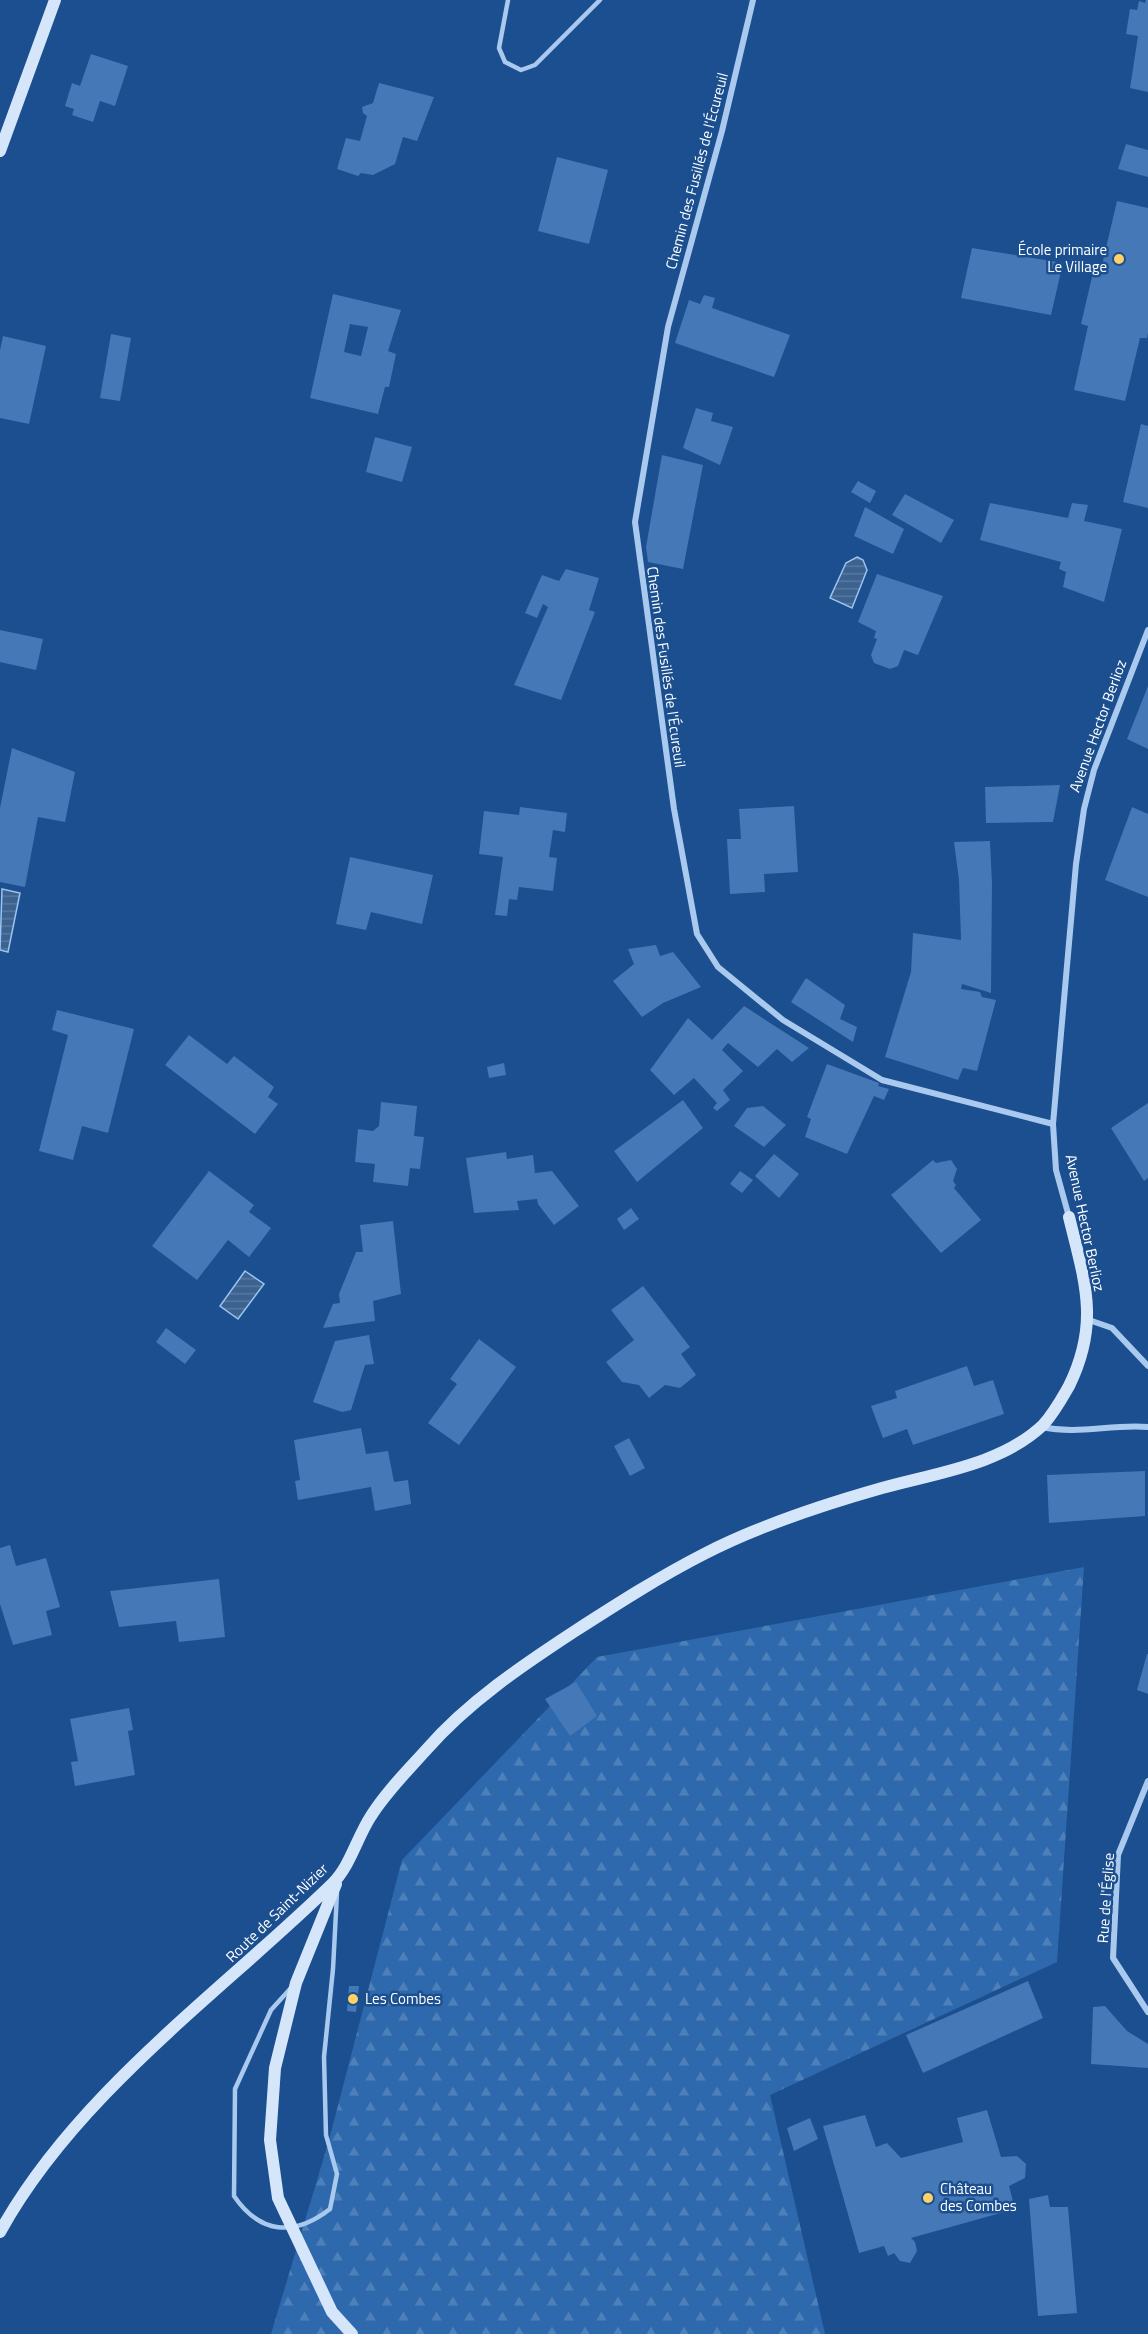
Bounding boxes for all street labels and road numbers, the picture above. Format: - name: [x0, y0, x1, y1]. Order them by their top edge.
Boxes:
- street label: Chemin des Fusillés de l'Écureuil: [659, 70, 734, 272]
- street label: Chemin des Fusillés de l'Écureuil: [641, 565, 692, 769]
- street label: Avenue Hector Berlioz: [1063, 656, 1132, 795]
- street label: Avenue Hector Berlioz: [1060, 1152, 1111, 1294]
- street label: Rue de l'Église: [1091, 1852, 1120, 1944]
- street label: Route de Saint-Nizier: [220, 1858, 333, 1968]

